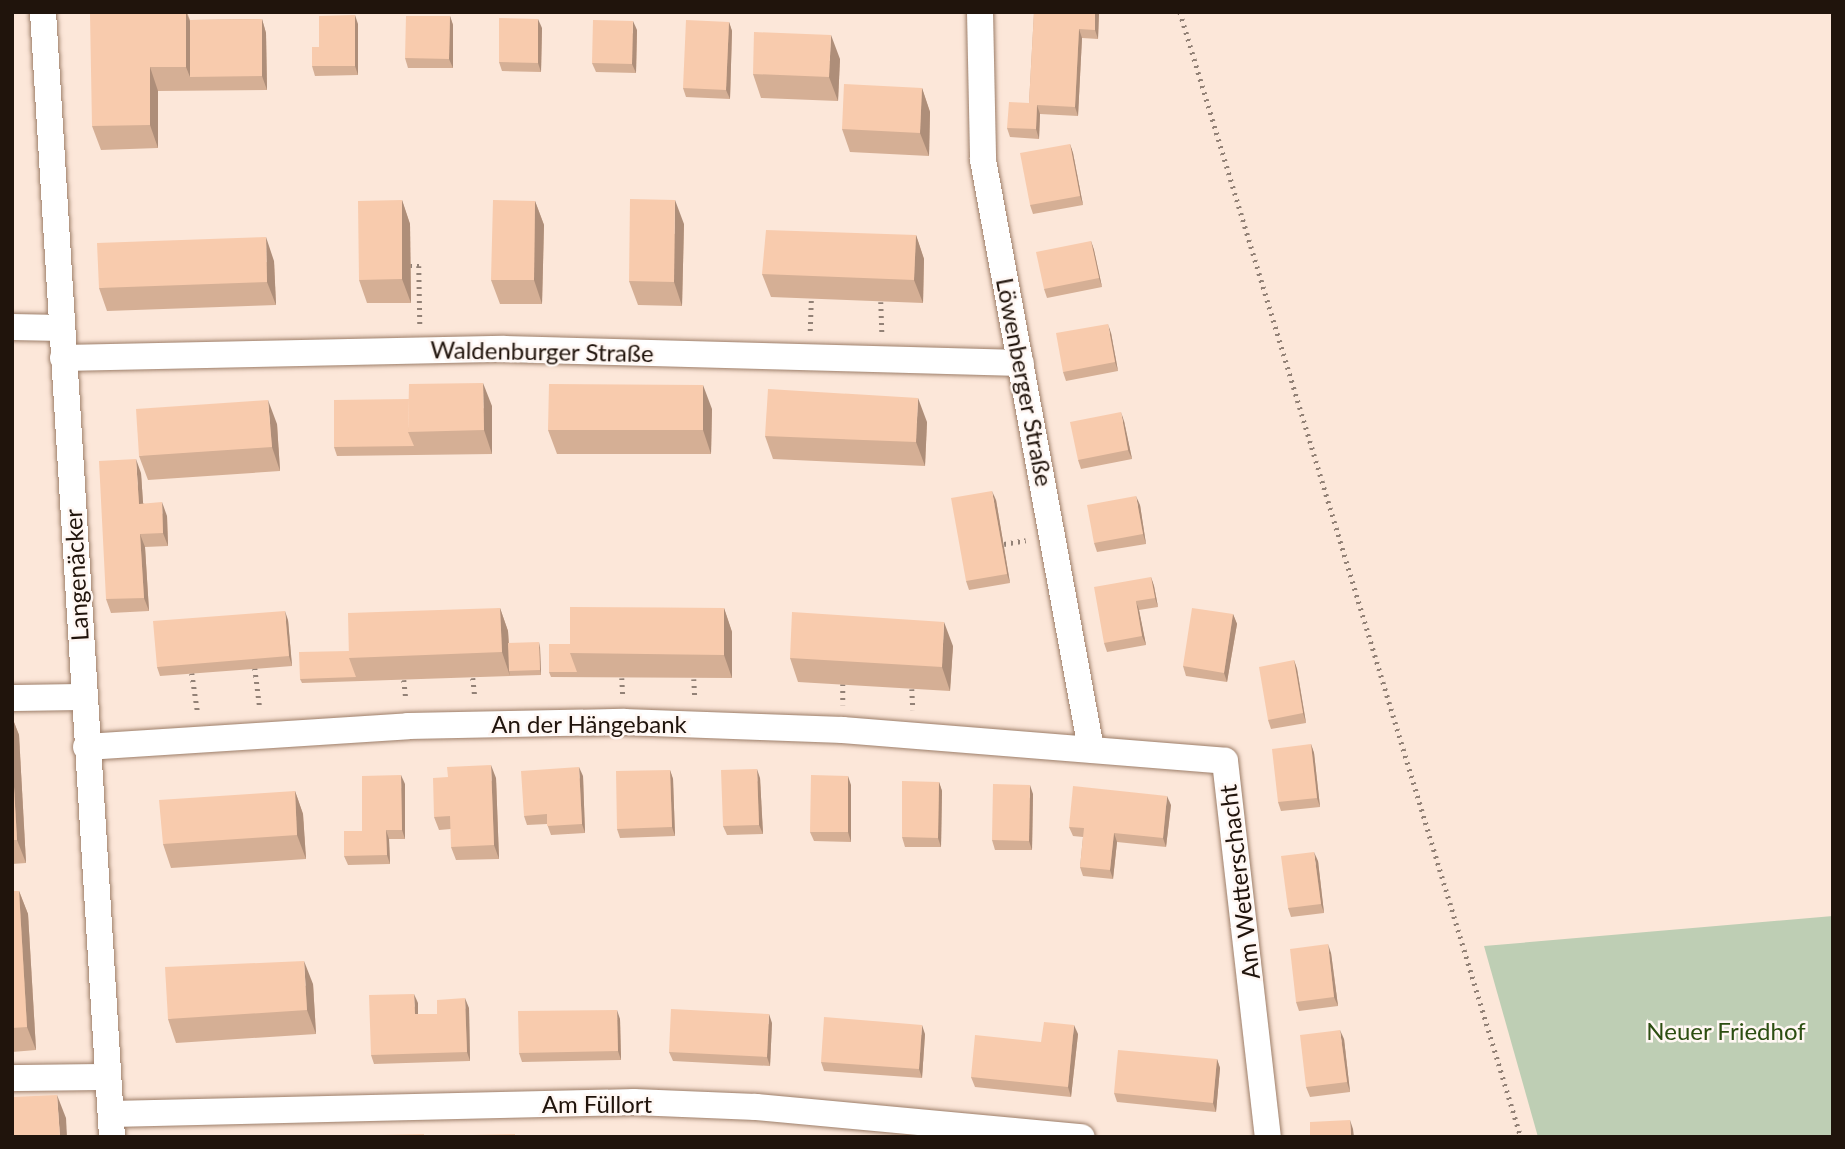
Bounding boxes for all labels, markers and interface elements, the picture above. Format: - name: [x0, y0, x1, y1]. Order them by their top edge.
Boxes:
- street label: Löwenberger Straße: [991, 275, 1059, 489]
- street label: Waldenburger Straße: [430, 335, 654, 367]
- street label: Langenäcker: [58, 508, 94, 642]
- street label: An der Hängebank: [491, 710, 687, 738]
- street label: Am Wetterschacht: [1213, 783, 1265, 981]
- park label: Neuer Friedhof: [1646, 1017, 1806, 1045]
- street label: Am Füllort: [542, 1090, 652, 1118]

